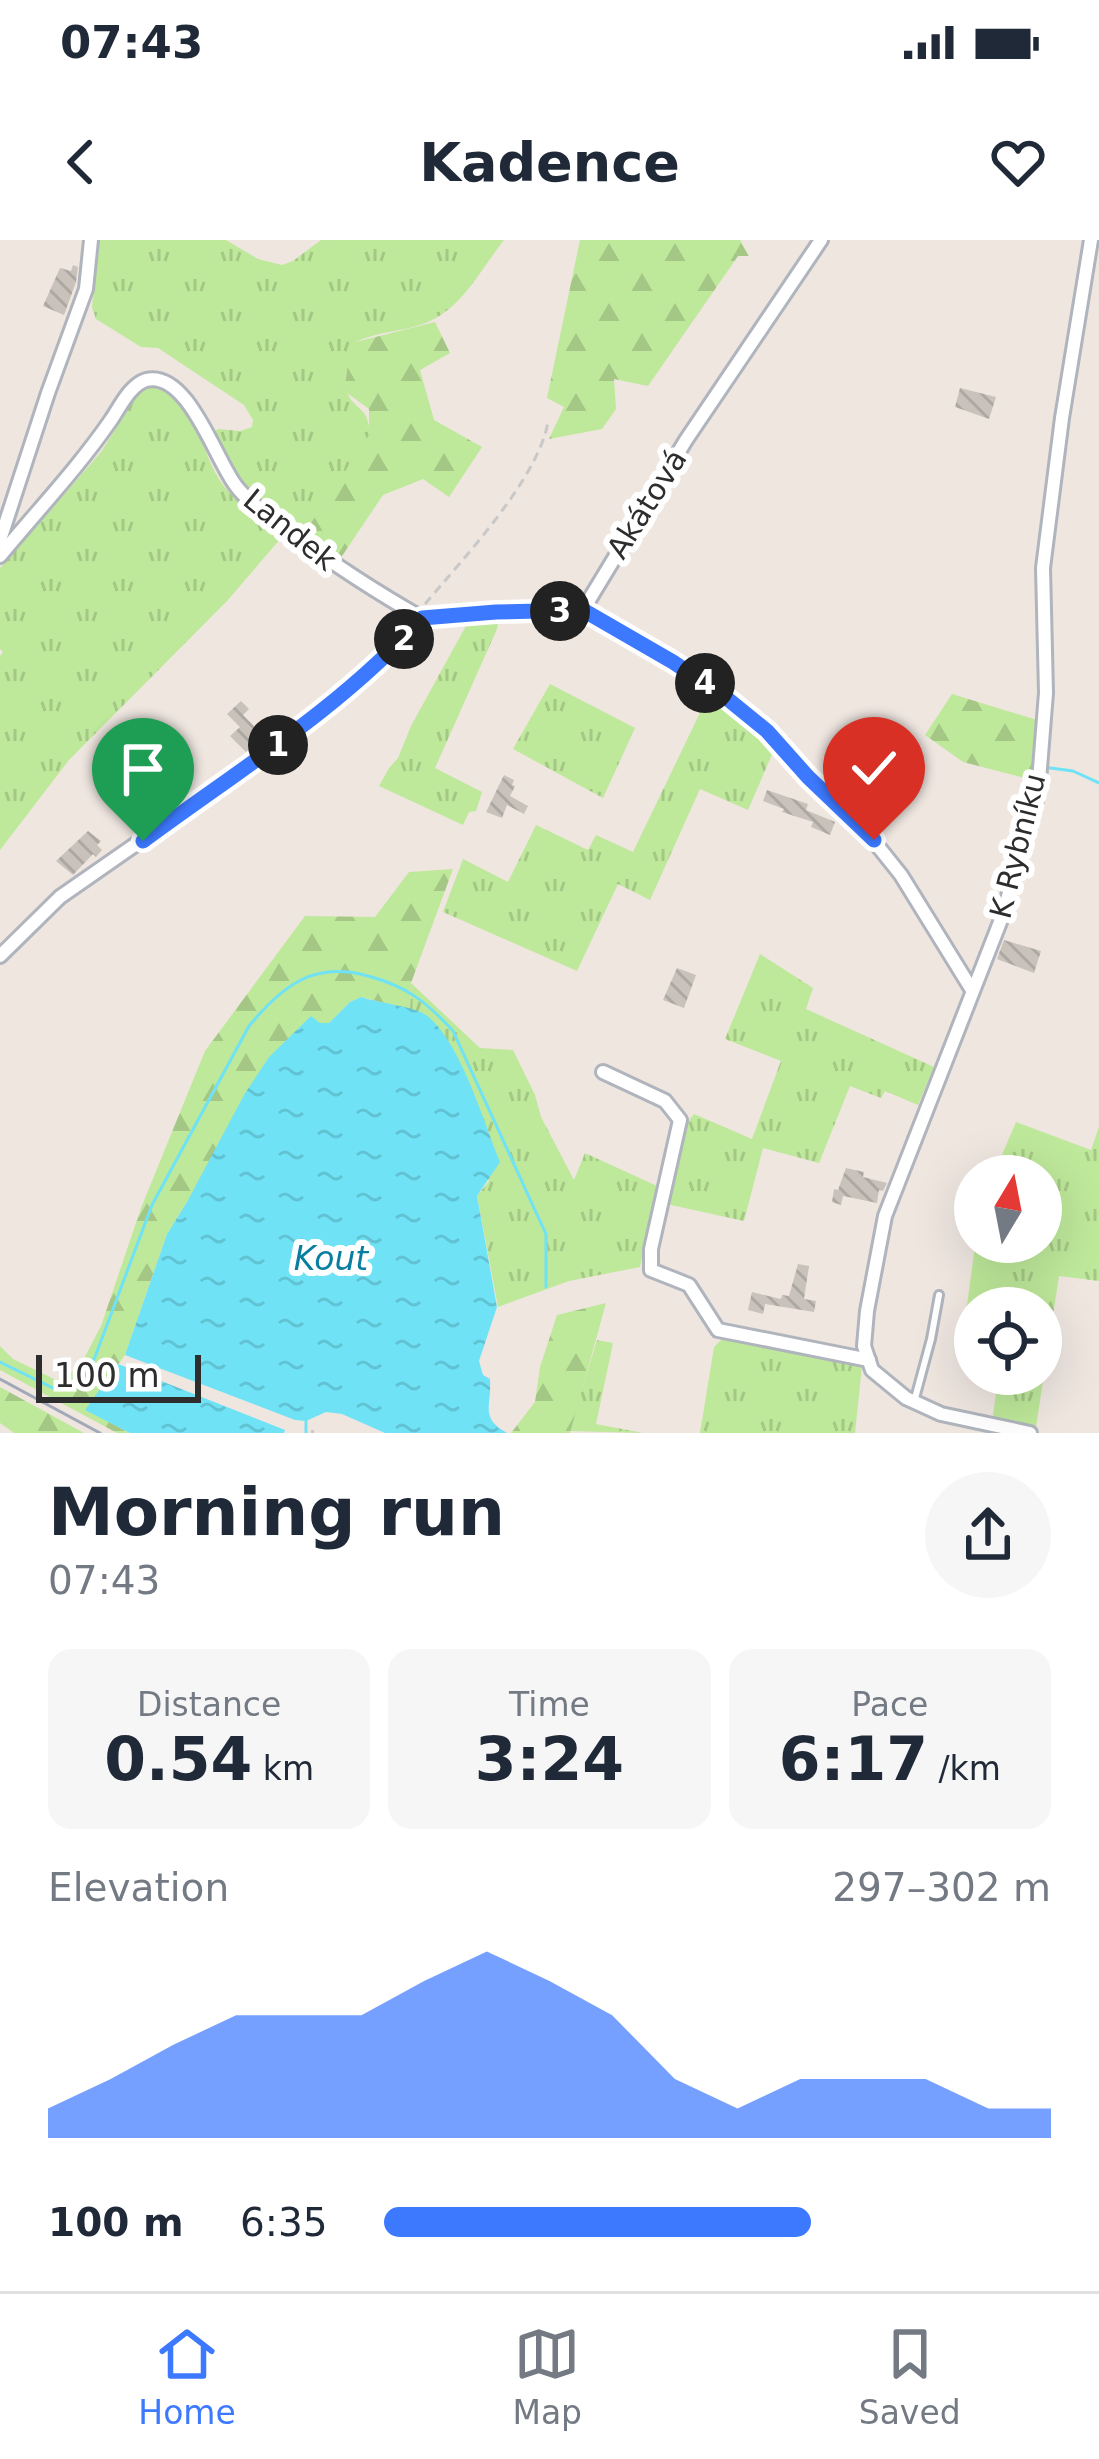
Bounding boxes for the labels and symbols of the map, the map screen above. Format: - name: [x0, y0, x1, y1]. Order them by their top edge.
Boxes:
- street label: Akátová: [599, 443, 694, 565]
- street label: Landek: [237, 482, 344, 578]
- pin: 3: [530, 581, 590, 641]
- pin: 2: [374, 609, 434, 669]
- pin: 4: [675, 653, 735, 713]
- pin: 1: [248, 715, 308, 775]
- pin: [823, 717, 925, 840]
- pin: [92, 718, 194, 841]
- street label: K Rybníku: [983, 770, 1052, 922]
- north arrow: [954, 1155, 1062, 1263]
- water label: Kout: [294, 1239, 369, 1278]
- scale bar: [36, 1349, 201, 1402]

